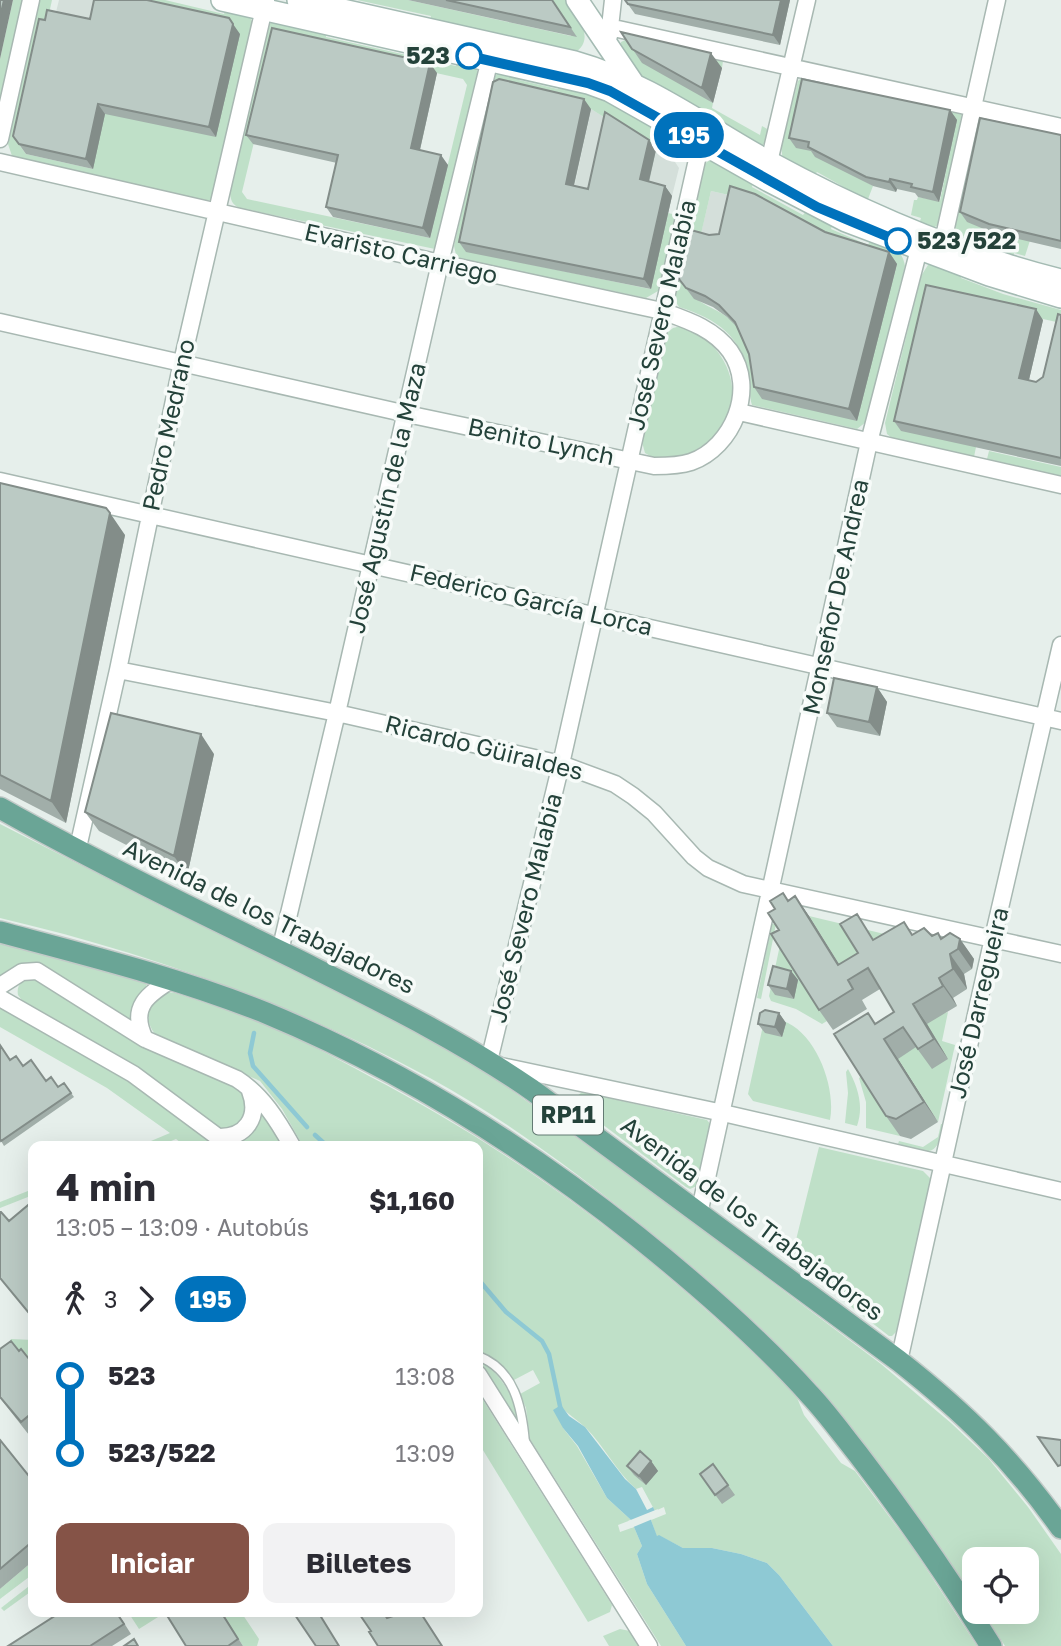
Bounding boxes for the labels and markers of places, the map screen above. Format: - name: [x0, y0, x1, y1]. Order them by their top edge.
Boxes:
- place label: 523: [406, 40, 450, 69]
- marker: 523: [456, 43, 482, 69]
- place label: 523/522: [917, 225, 1016, 254]
- marker: 523/522: [885, 228, 911, 254]

